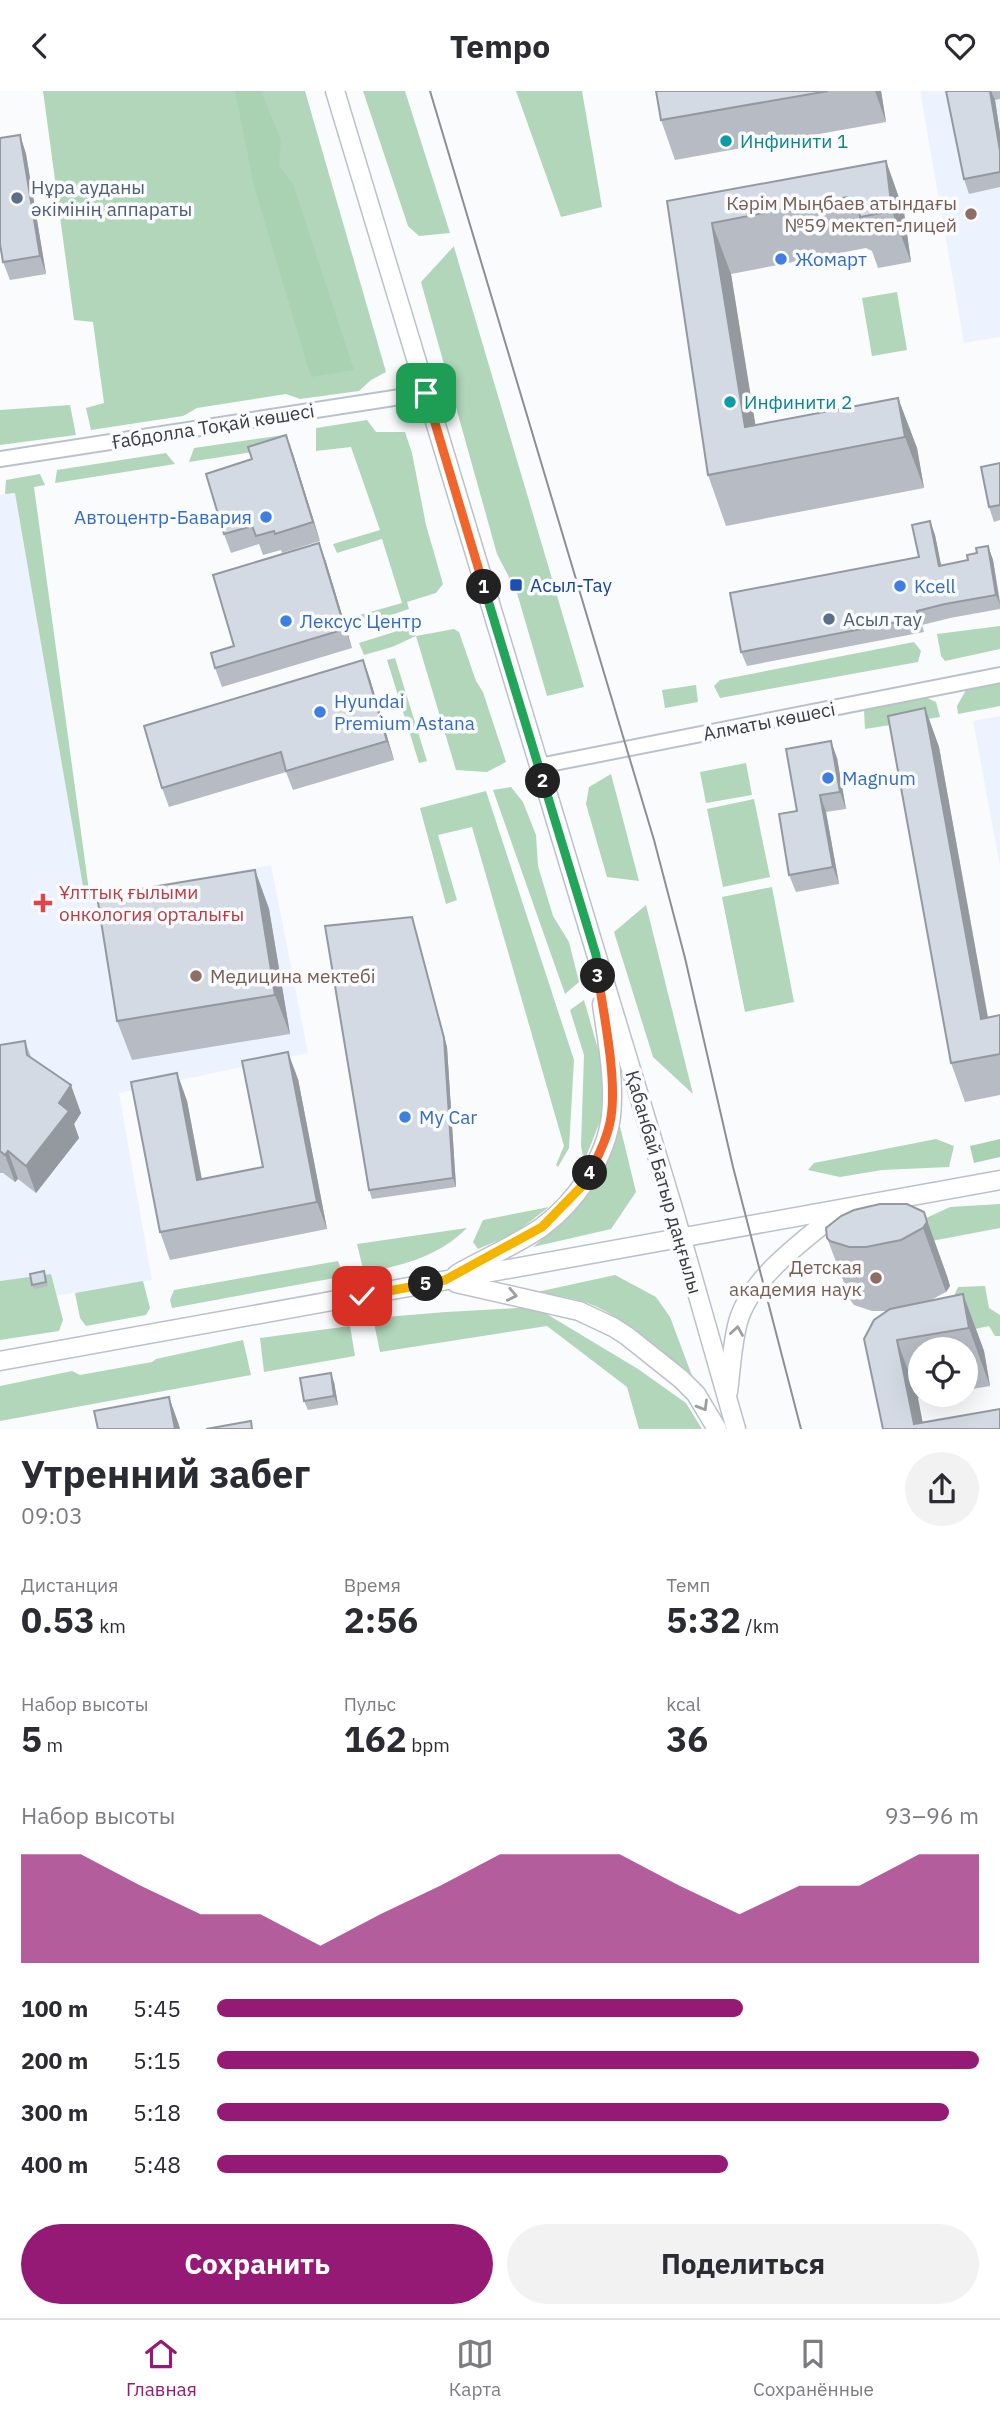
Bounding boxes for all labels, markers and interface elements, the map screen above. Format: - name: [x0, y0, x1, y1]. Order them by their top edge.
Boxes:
- text: Tempo: [450, 25, 550, 67]
- icon: back: [21, 27, 59, 65]
- icon: heart: [941, 27, 979, 65]
- place label: Инфинити 1: [740, 129, 848, 153]
- marker: Инфинити 1: [718, 133, 734, 149]
- place label: Нұра ауданы әкімінің аппараты: [31, 175, 192, 221]
- marker: Нұра ауданы әкімінің аппараты: [9, 190, 25, 206]
- place label: Кәрім Мыңбаев атындағы №59 мектеп-лицей: [726, 191, 957, 237]
- marker: Кәрім Мыңбаев атындағы №59 мектеп-лицей: [963, 206, 979, 222]
- place label: Жомарт: [795, 247, 867, 271]
- marker: Жомарт: [773, 251, 789, 267]
- pin: [396, 363, 456, 423]
- icon: arrive: [407, 374, 445, 412]
- place label: Инфинити 2: [744, 390, 852, 414]
- marker: Инфинити 2: [722, 394, 738, 410]
- street label: Ғабдолла Тоқай көшесі: [110, 398, 316, 454]
- place label: Автоцентр-Бавария: [74, 505, 252, 529]
- marker: Автоцентр-Бавария: [258, 509, 274, 525]
- pin: 1: [466, 569, 502, 605]
- place label: Асыл-Тау: [530, 573, 612, 597]
- text: 1: [478, 574, 489, 598]
- place label: Kcell: [914, 574, 956, 598]
- marker: Асыл-Тау: [508, 577, 524, 593]
- marker: Kcell: [892, 578, 908, 594]
- place label: Асыл тау: [843, 607, 922, 631]
- place label: Лексус Центр: [300, 609, 422, 633]
- marker: Асыл тау: [821, 611, 837, 627]
- marker: Лексус Центр: [278, 613, 294, 629]
- place label: Hyundai Premium Astana: [334, 689, 475, 735]
- street label: Алматы көшесі: [701, 696, 837, 746]
- marker: Hyundai Premium Astana: [312, 704, 328, 720]
- pin: 2: [526, 763, 560, 799]
- place label: Magnum: [842, 766, 916, 790]
- text: 2: [537, 768, 548, 792]
- marker: Magnum: [820, 770, 836, 786]
- place label: Ұлттық ғылыми онкология орталығы: [59, 880, 244, 926]
- marker: Ұлттық ғылыми онкология орталығы: [33, 893, 53, 913]
- pin: 3: [580, 959, 616, 994]
- text: 3: [592, 963, 603, 987]
- place label: Медицина мектебі: [210, 964, 376, 988]
- marker: Медицина мектебі: [188, 968, 204, 984]
- street label: Қабанбай Батыр даңғылы: [621, 1067, 707, 1297]
- place label: My Car: [419, 1105, 477, 1129]
- marker: My Car: [397, 1109, 413, 1125]
- pin: 4: [572, 1155, 608, 1191]
- text: 4: [584, 1160, 595, 1184]
- place label: Детская академия наук: [729, 1255, 862, 1301]
- pin: [332, 1266, 392, 1326]
- pin: 5: [408, 1267, 444, 1301]
- marker: Детская академия наук: [868, 1270, 884, 1286]
- text: 5: [420, 1271, 431, 1295]
- icon: check: [343, 1277, 381, 1315]
- one-way arrow: [506, 1287, 518, 1301]
- one-way arrow: [729, 1325, 744, 1337]
- map controls: [908, 1337, 978, 1407]
- button: locate: [908, 1337, 978, 1407]
- one-way arrow: [695, 1399, 708, 1412]
- text: Утренний забег: [21, 1449, 310, 1498]
- button: share: [905, 1452, 979, 1526]
- text: 09:03: [21, 1500, 83, 1530]
- text: Дистанция: [21, 1573, 118, 1597]
- text: Время: [344, 1573, 401, 1597]
- text: Темп: [666, 1573, 711, 1597]
- text: 0.53: [21, 1597, 95, 1643]
- text: 2:56: [344, 1597, 418, 1643]
- text: 5:32: [666, 1597, 741, 1643]
- text: km: [95, 1614, 126, 1638]
- text: /km: [741, 1614, 779, 1638]
- text: Набор высоты: [21, 1692, 148, 1716]
- text: Пульс: [344, 1692, 396, 1716]
- text: kcal: [666, 1692, 701, 1716]
- text: 5: [21, 1716, 42, 1762]
- text: 162: [344, 1716, 407, 1762]
- text: 36: [666, 1716, 708, 1762]
- text: m: [42, 1733, 63, 1757]
- text: bpm: [407, 1733, 450, 1757]
- text: Набор высоты: [21, 1800, 175, 1830]
- text: 93–96 m: [885, 1800, 979, 1830]
- text: 100 m: [21, 1993, 88, 2023]
- text: 5:45: [133, 1993, 181, 2023]
- text: 200 m: [21, 2045, 88, 2075]
- text: 5:15: [133, 2045, 181, 2075]
- text: 300 m: [21, 2097, 88, 2127]
- text: 5:18: [133, 2097, 181, 2127]
- text: 400 m: [21, 2149, 88, 2179]
- text: 5:48: [133, 2149, 181, 2179]
- button: Сохранить: [21, 2224, 493, 2304]
- button: Поделиться: [507, 2224, 979, 2304]
- tab: Главная: [126, 2335, 197, 2401]
- tab: Карта: [449, 2335, 501, 2401]
- tab: Сохранённые: [753, 2335, 874, 2401]

